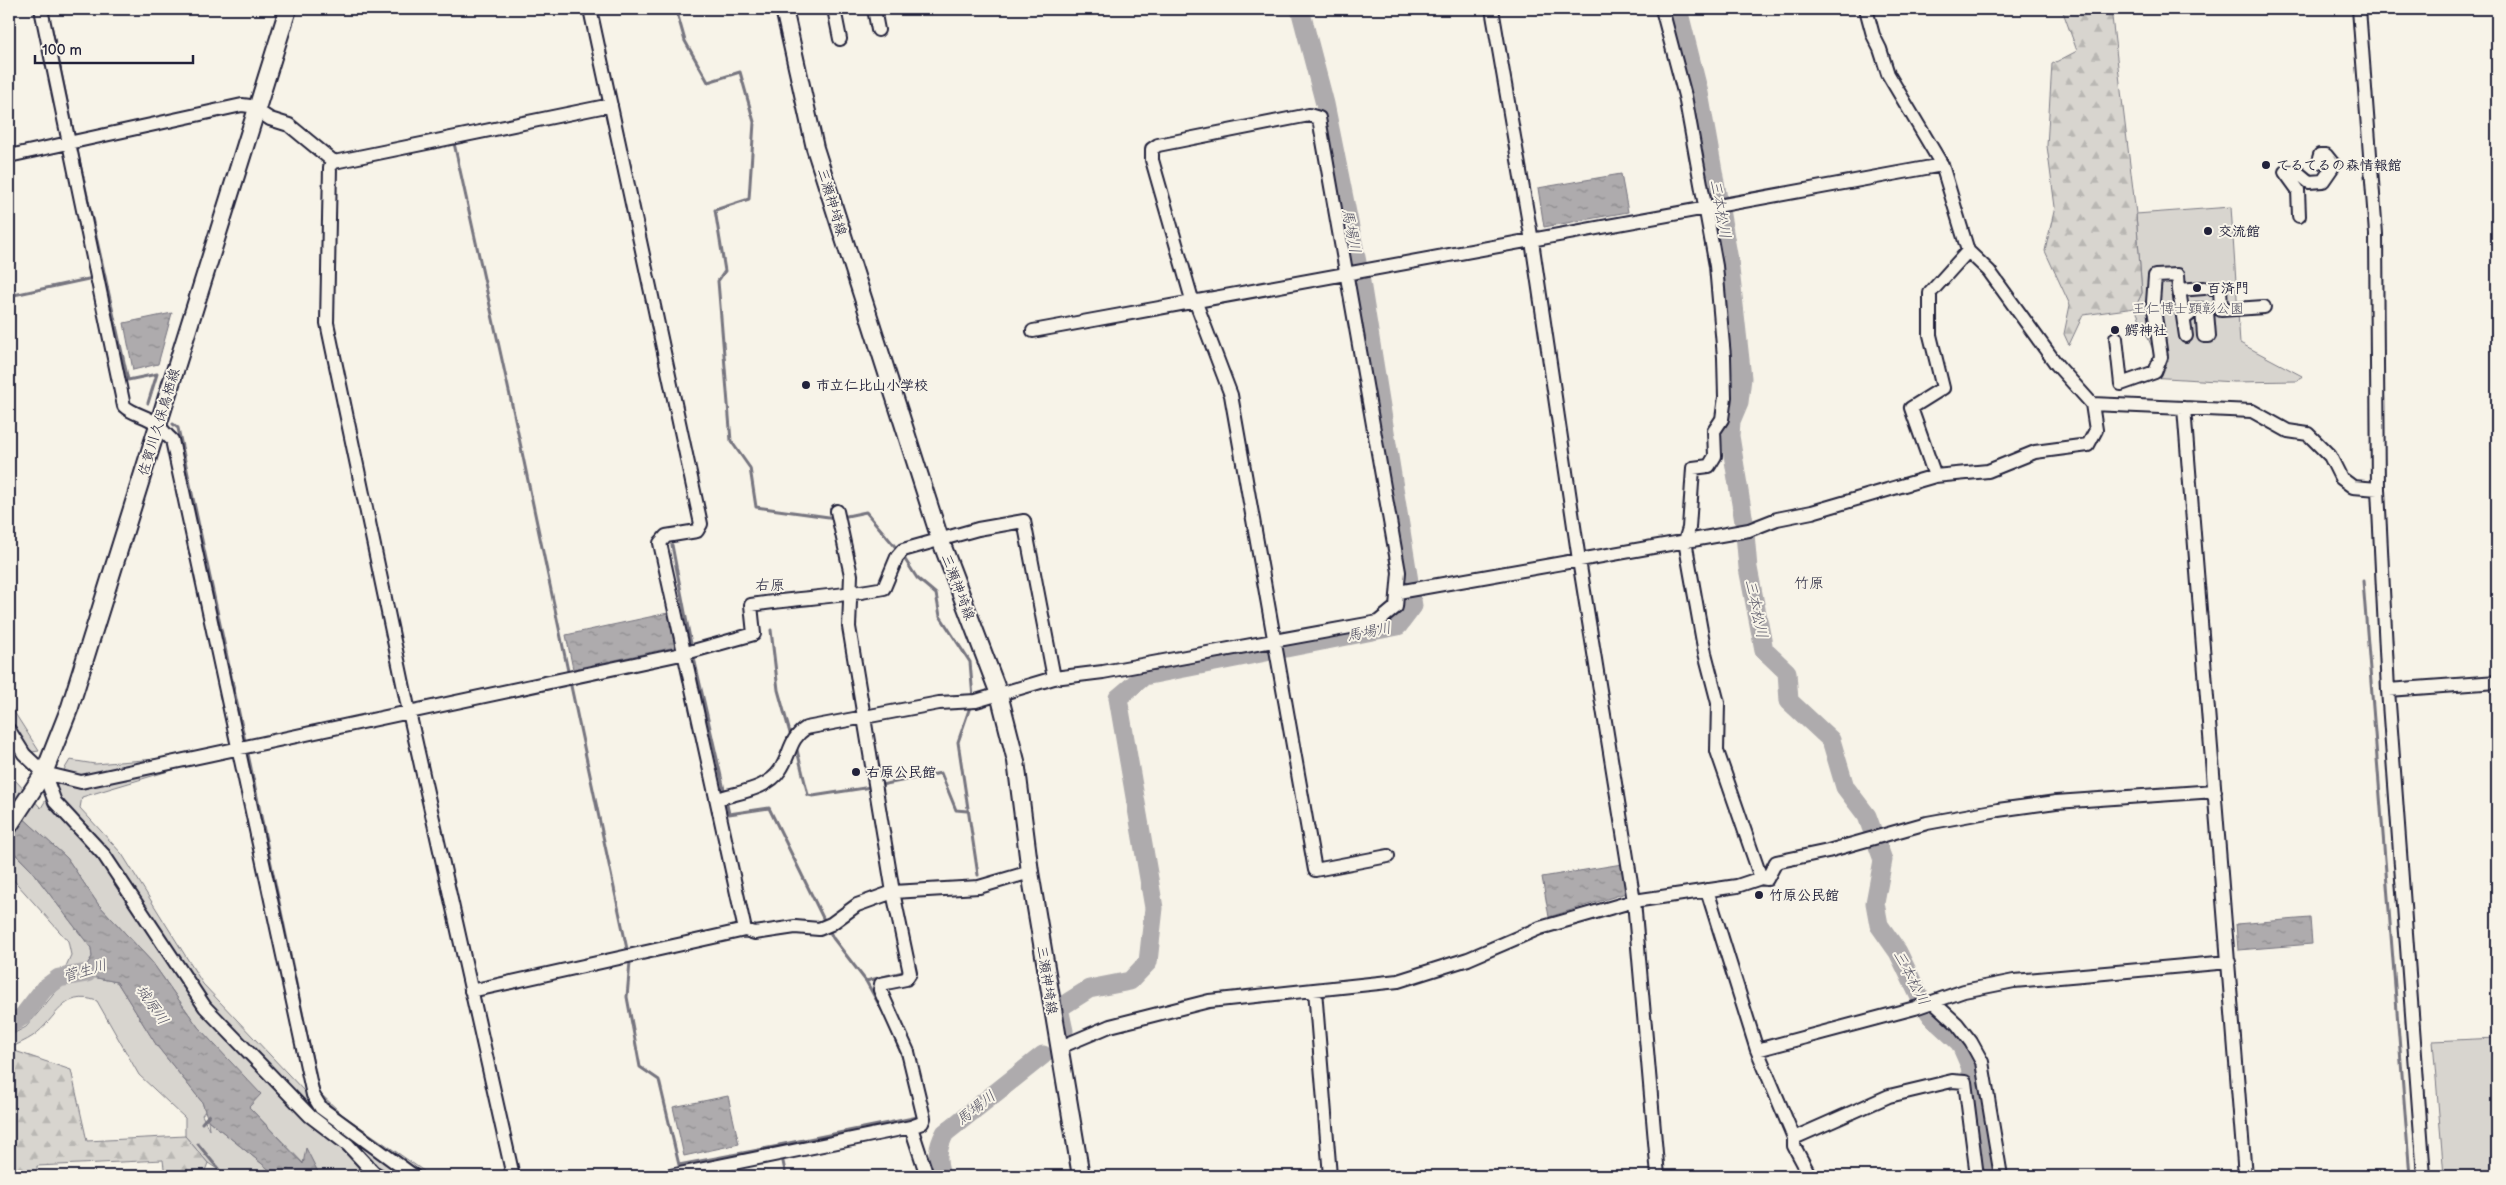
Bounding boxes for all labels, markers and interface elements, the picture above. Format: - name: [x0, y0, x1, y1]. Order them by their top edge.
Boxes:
- scale bar: [35, 32, 192, 64]
- text: 100 m: [42, 41, 82, 60]
- place label: てるてるの森情報館: [2276, 157, 2401, 174]
- marker: てるてるの森情報館: [2260, 159, 2272, 171]
- street label: 三瀬神埼線: [814, 166, 850, 238]
- water label: 三本松川: [1705, 178, 1735, 240]
- water label: 馬場川: [1337, 207, 1365, 255]
- place label: 交流館: [2218, 223, 2260, 240]
- marker: 交流館: [2202, 225, 2214, 237]
- place label: 百済門: [2207, 280, 2249, 297]
- marker: 百済門: [2191, 282, 2203, 294]
- park label: 王仁博士顕彰公園: [2132, 300, 2244, 317]
- place label: 鰐神社: [2125, 322, 2167, 339]
- marker: 鰐神社: [2109, 324, 2121, 336]
- street label: 佐賀川久保鳥栖線: [134, 366, 184, 478]
- place label: 市立仁比山小学校: [816, 377, 928, 394]
- marker: 市立仁比山小学校: [800, 379, 812, 391]
- street label: 三瀬神埼線: [938, 551, 978, 623]
- district label: 竹原: [1794, 574, 1824, 593]
- district label: 右原: [755, 576, 785, 595]
- water label: 三本松川: [1740, 578, 1772, 640]
- water label: 馬場川: [1345, 618, 1393, 646]
- place label: 右原公民館: [866, 764, 936, 781]
- marker: 右原公民館: [850, 766, 862, 778]
- place label: 竹原公民館: [1769, 887, 1839, 904]
- marker: 竹原公民館: [1753, 889, 1765, 901]
- street label: 三瀬神埼線: [1033, 944, 1061, 1016]
- water label: 三本松川: [1889, 947, 1933, 1009]
- water label: 菅生川: [61, 956, 109, 986]
- water label: 城原川: [131, 981, 173, 1029]
- water label: 馬場川: [952, 1087, 1000, 1129]

